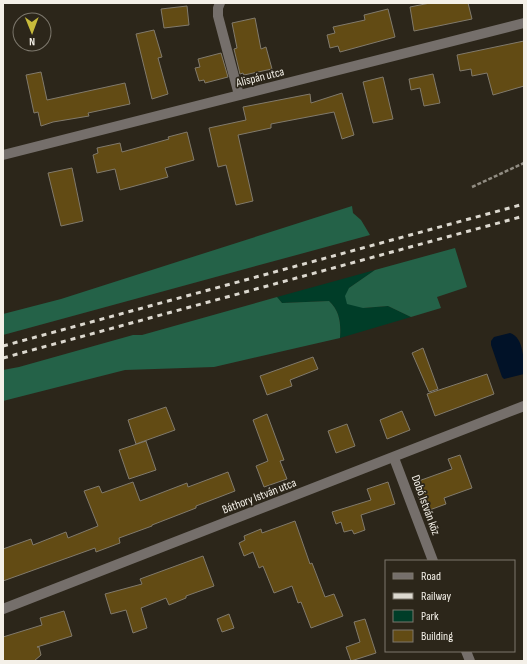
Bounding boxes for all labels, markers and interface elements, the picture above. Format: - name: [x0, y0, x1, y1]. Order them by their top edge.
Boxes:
- north arrow: [12, 12, 52, 52]
- text: N: [29, 35, 35, 48]
- street label: Alispán utca: [234, 64, 286, 91]
- street label: Dobó István köz: [408, 473, 444, 538]
- street label: Báthory István utca: [220, 475, 299, 517]
- legend: [385, 560, 515, 652]
- text: Road: [421, 569, 441, 584]
- text: Railway: [421, 589, 452, 604]
- text: Park: [421, 609, 439, 624]
- text: Building: [421, 629, 453, 644]

